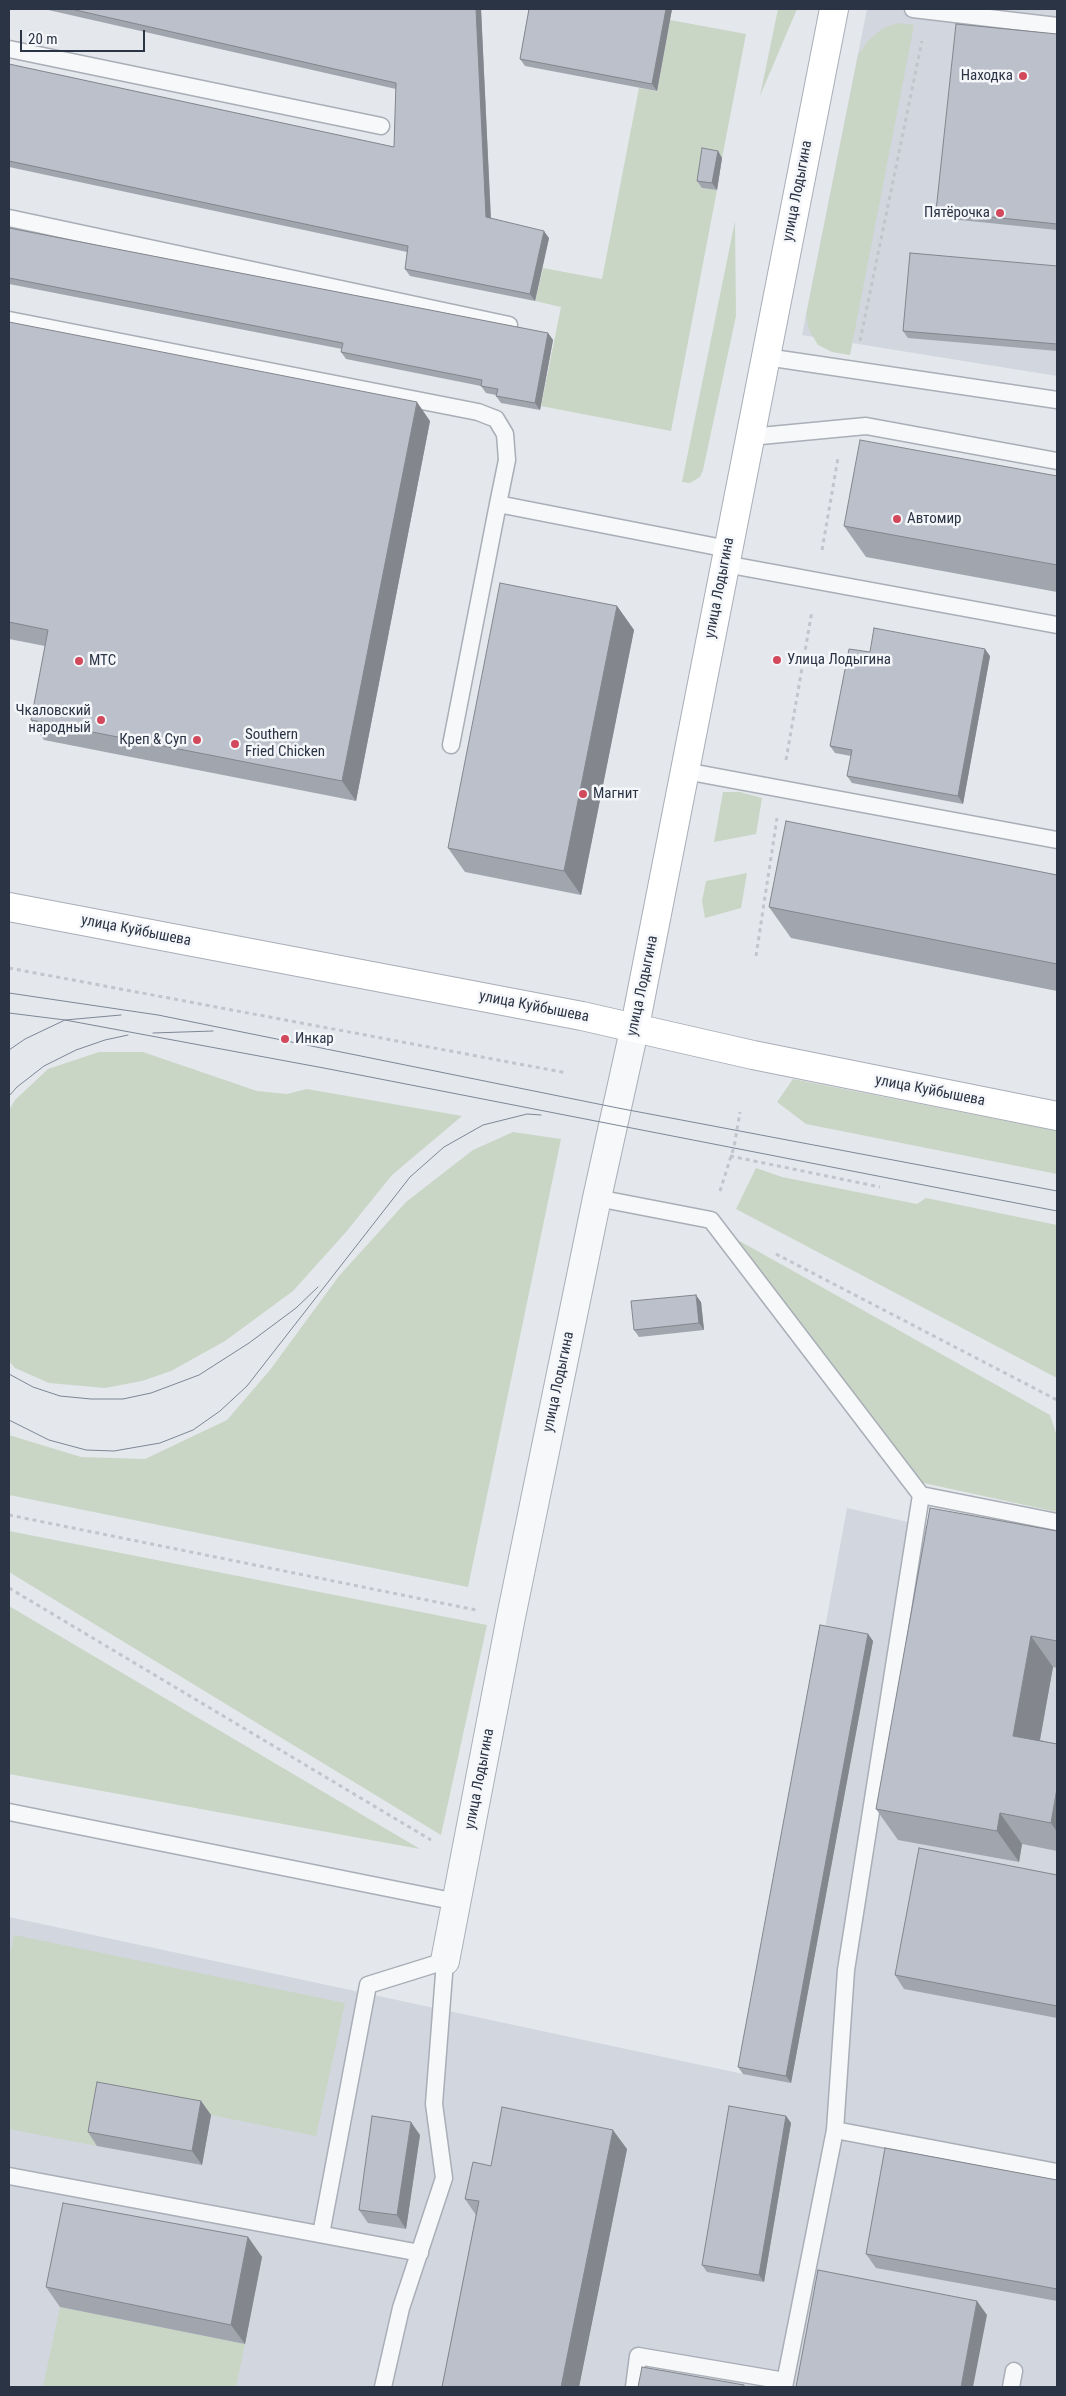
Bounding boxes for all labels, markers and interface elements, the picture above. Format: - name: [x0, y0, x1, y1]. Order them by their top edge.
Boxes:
- scale bar: [22, 20, 148, 52]
- text: 20 m: [28, 30, 58, 48]
- place label: Находка: [961, 67, 1013, 85]
- marker: Находка: [1017, 70, 1029, 82]
- street label: улица Лодыгина: [779, 139, 817, 243]
- place label: Пятёрочка: [924, 204, 990, 222]
- marker: Пятёрочка: [994, 207, 1006, 219]
- place label: Автомир: [907, 510, 961, 528]
- marker: Автомир: [891, 513, 903, 525]
- street label: улица Лодыгина: [701, 536, 739, 640]
- place label: Улица Лодыгина: [787, 651, 891, 669]
- place label: МТС: [89, 652, 116, 670]
- marker: Улица Лодыгина: [771, 654, 783, 666]
- marker: МТС: [73, 655, 85, 667]
- place label: Чкаловский народный: [15, 702, 91, 737]
- marker: Чкаловский народный: [95, 714, 107, 726]
- place label: Southern Fried Chicken: [245, 726, 325, 761]
- place label: Креп & Суп: [119, 731, 187, 749]
- marker: Креп & Суп: [191, 734, 203, 746]
- marker: Southern Fried Chicken: [229, 738, 241, 750]
- place label: Магнит: [593, 785, 639, 803]
- marker: Магнит: [577, 788, 589, 800]
- street label: улица Куйбышева: [80, 912, 192, 950]
- street label: улица Лодыгина: [624, 934, 662, 1038]
- street label: улица Куйбышева: [478, 988, 590, 1026]
- place label: Инкар: [295, 1030, 334, 1048]
- marker: Инкар: [279, 1033, 291, 1045]
- street label: улица Куйбышева: [874, 1072, 986, 1110]
- street label: улица Лодыгина: [540, 1330, 578, 1434]
- street label: улица Лодыгина: [461, 1727, 499, 1831]

